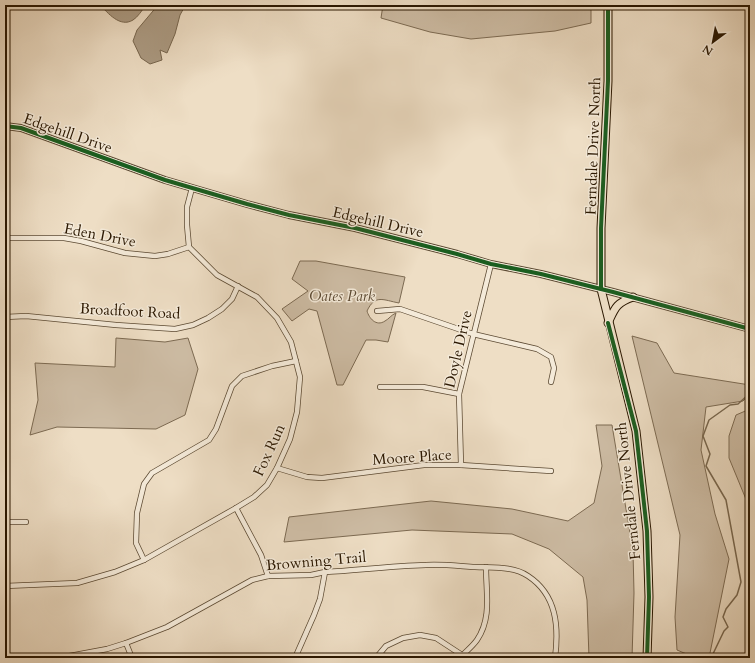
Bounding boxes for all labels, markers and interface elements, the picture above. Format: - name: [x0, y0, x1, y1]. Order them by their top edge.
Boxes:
- north arrow: [693, 22, 733, 62]
- text: N: [700, 41, 716, 59]
- street label: Ferndale Drive North: [581, 76, 605, 215]
- street label: Edgehill Drive: [21, 108, 115, 158]
- street label: Edgehill Drive: [331, 202, 426, 242]
- street label: Eden Drive: [62, 218, 138, 252]
- park label: Oates Park: [309, 286, 376, 306]
- street label: Broadfoot Road: [79, 298, 181, 324]
- street label: Doyle Drive: [439, 308, 477, 390]
- street label: Fox Run: [248, 420, 290, 479]
- street label: Ferndale Drive North: [611, 421, 645, 561]
- street label: Moore Place: [372, 444, 453, 470]
- street label: Browning Trail: [265, 547, 367, 575]

